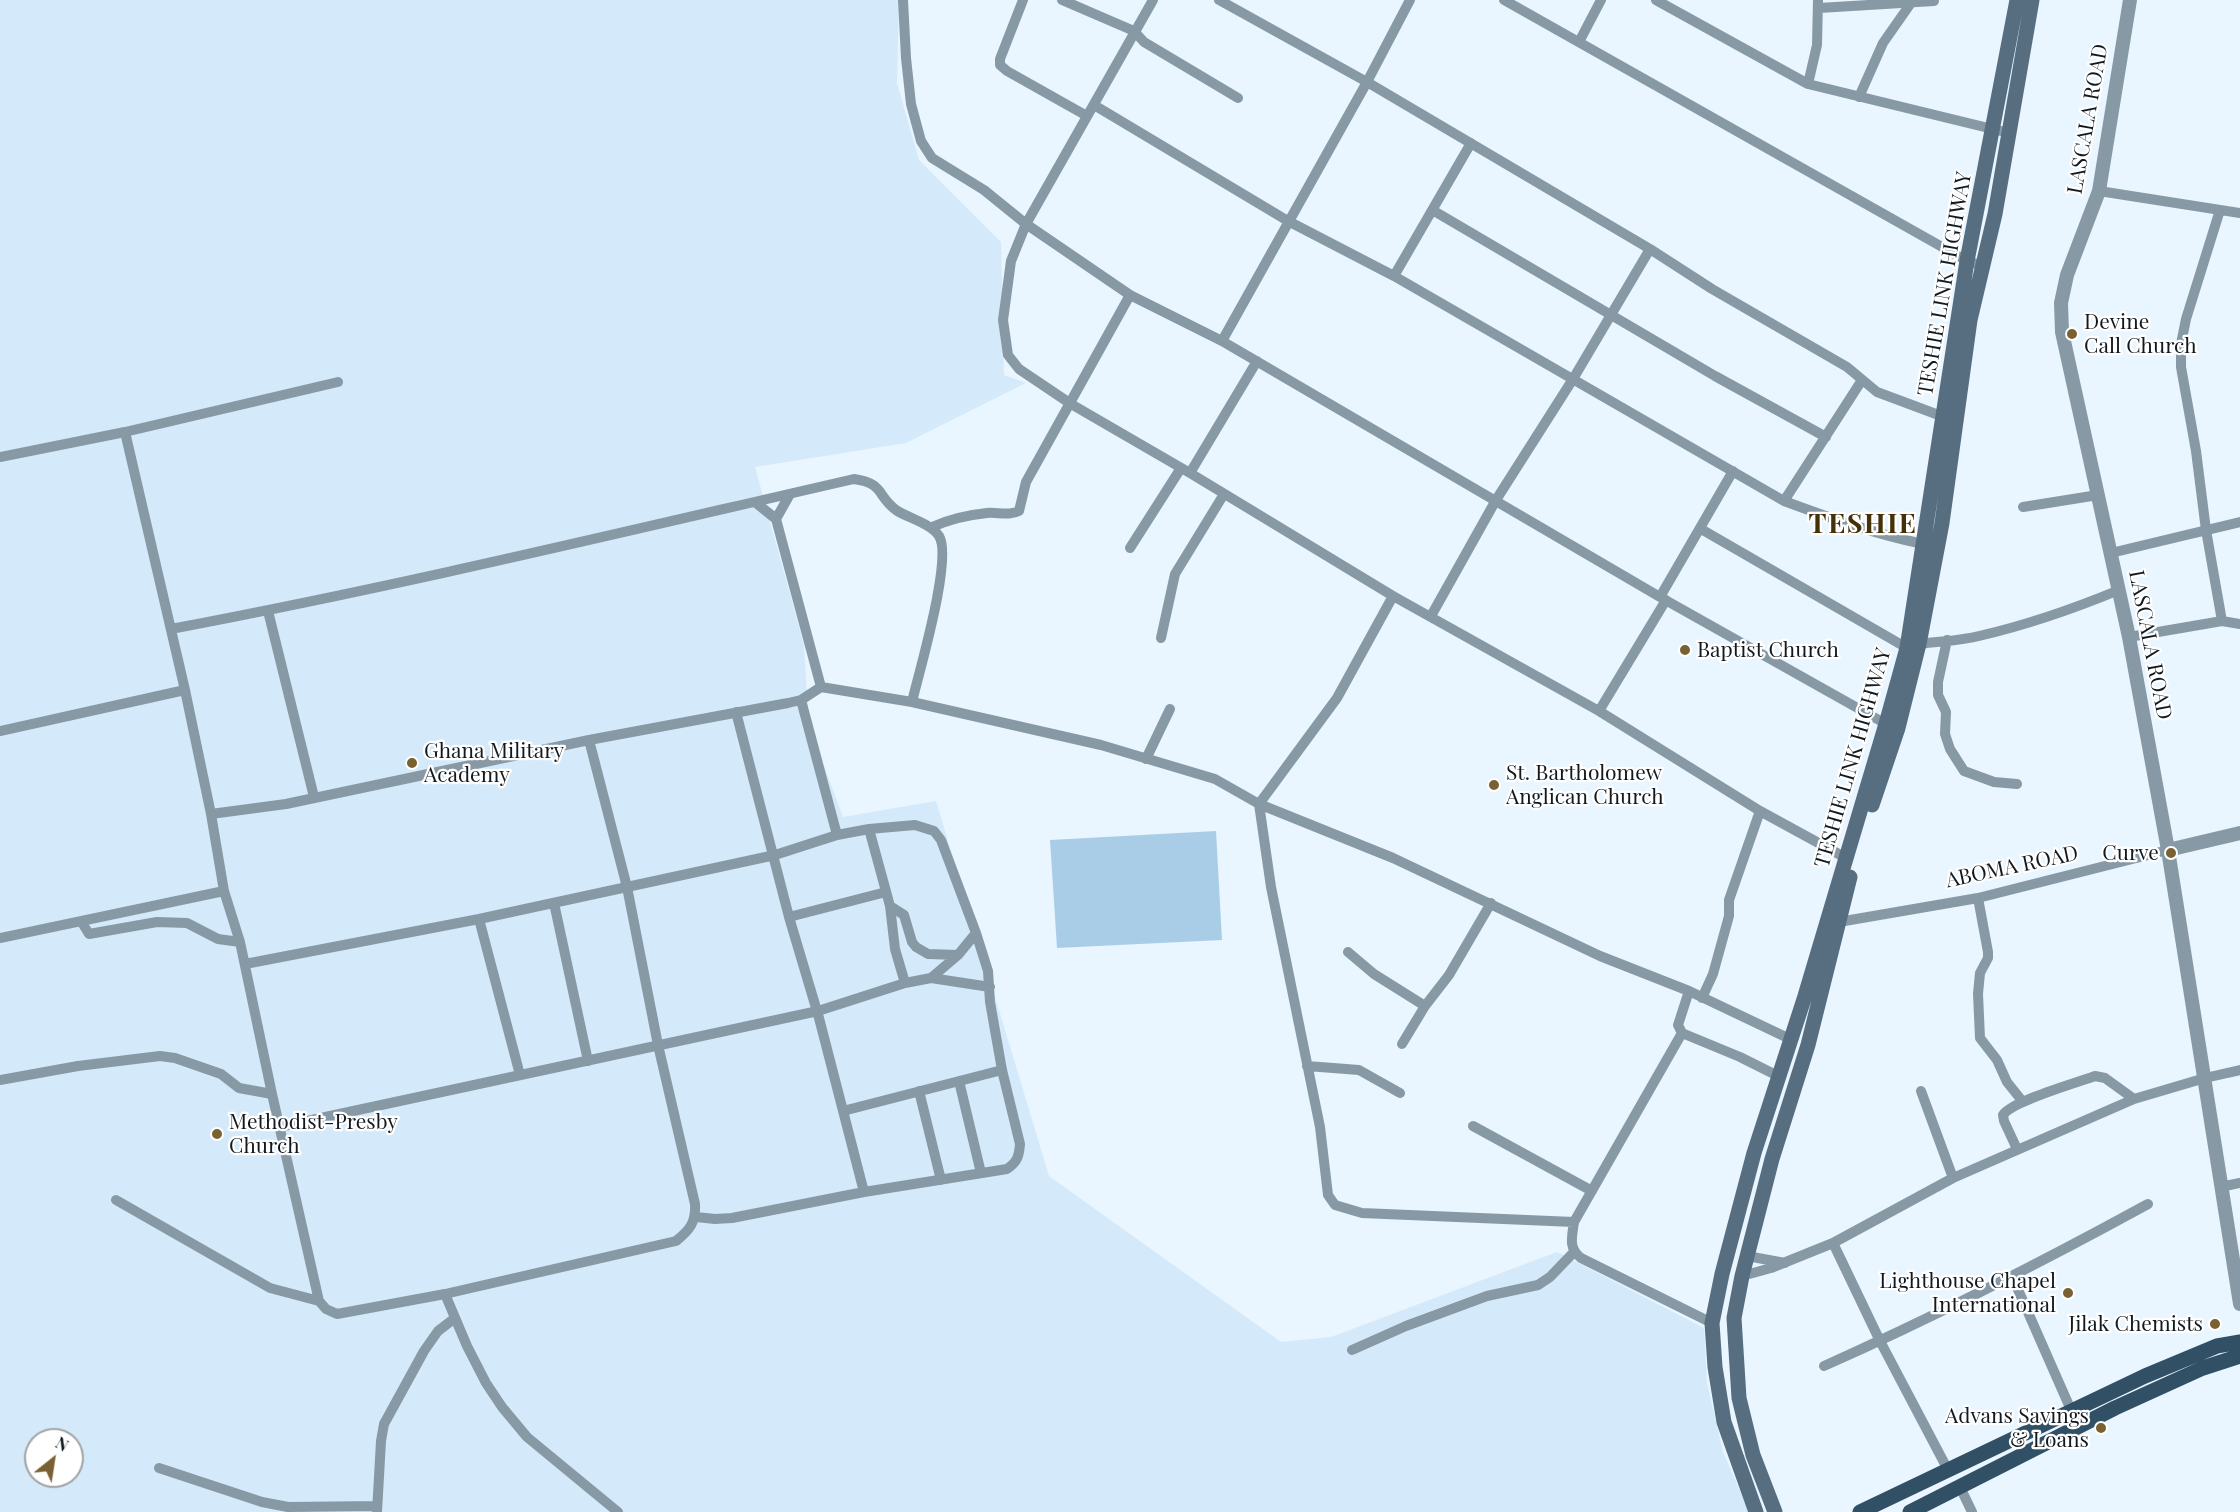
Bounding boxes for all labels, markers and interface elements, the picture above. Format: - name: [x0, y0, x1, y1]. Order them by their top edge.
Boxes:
- street label: LASCALA ROAD: [2062, 42, 2114, 196]
- street label: TESHIE LINK HIGHWAY: [1913, 170, 1977, 398]
- place label: Devine Call Church: [2084, 309, 2197, 359]
- marker: Devine Call Church: [2065, 327, 2079, 341]
- district label: TESHIE: [1809, 509, 1917, 541]
- street label: LASCALA ROAD: [2123, 568, 2177, 722]
- place label: Baptist Church: [1697, 637, 1839, 663]
- marker: Baptist Church: [1678, 643, 1692, 657]
- street label: TESHIE LINK HIGHWAY: [1810, 645, 1896, 871]
- place label: Ghana Military Academy: [424, 738, 564, 788]
- marker: Ghana Military Academy: [405, 756, 419, 770]
- place label: St. Bartholomew Anglican Church: [1506, 760, 1664, 810]
- marker: St. Bartholomew Anglican Church: [1487, 778, 1501, 792]
- place label: Curve: [2102, 840, 2159, 866]
- street label: ABOMA ROAD: [1943, 841, 2081, 893]
- marker: Curve: [2164, 846, 2178, 860]
- place label: Methodist-Presby Church: [229, 1109, 398, 1159]
- marker: Methodist-Presby Church: [210, 1127, 224, 1141]
- place label: Lighthouse Chapel International: [1879, 1268, 2056, 1318]
- marker: Lighthouse Chapel International: [2061, 1286, 2075, 1300]
- place label: Jilak Chemists: [2068, 1311, 2203, 1337]
- marker: Jilak Chemists: [2208, 1317, 2222, 1331]
- place label: Advans Savings & Loans: [1945, 1403, 2089, 1453]
- marker: Advans Savings & Loans: [2094, 1421, 2108, 1435]
- north arrow: [24, 1428, 84, 1488]
- text: N: [52, 1432, 73, 1456]

